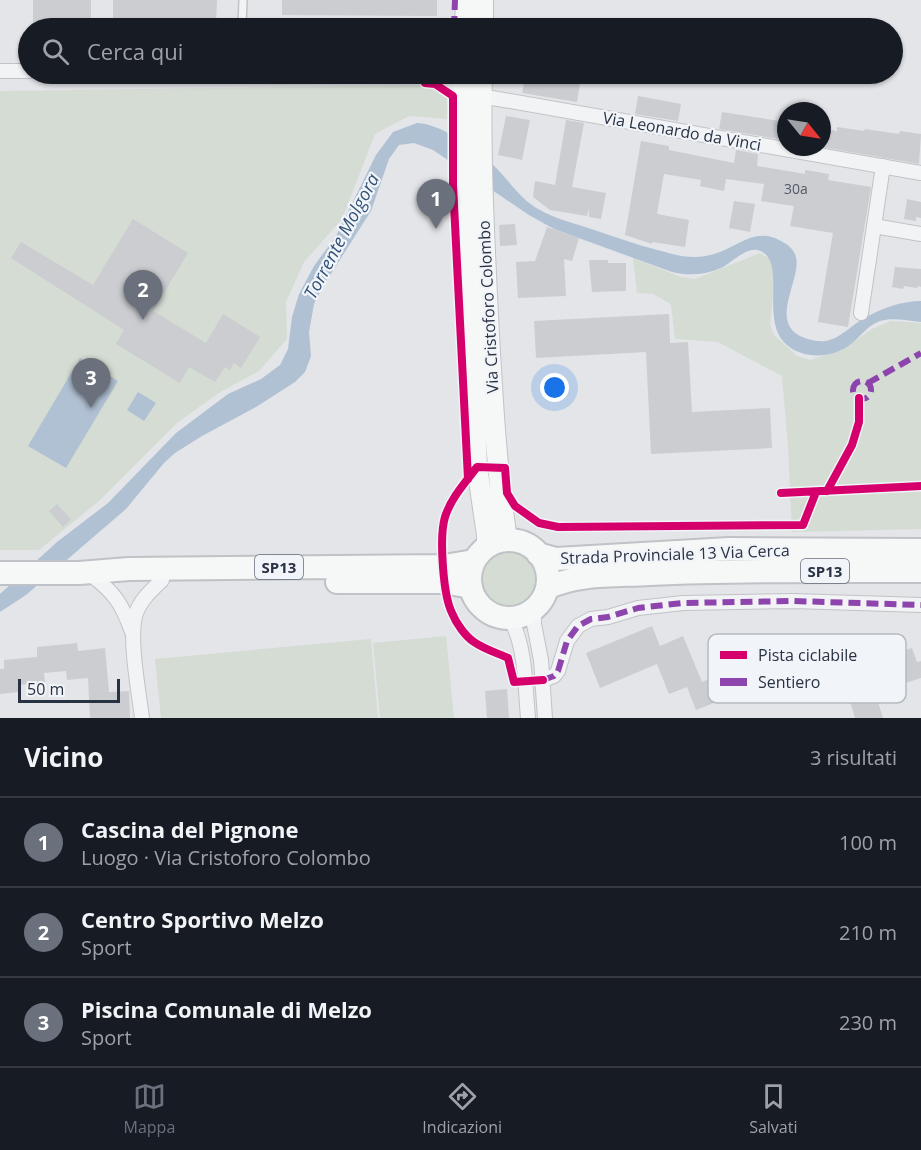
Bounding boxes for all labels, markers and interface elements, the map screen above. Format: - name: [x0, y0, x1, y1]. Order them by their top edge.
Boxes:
- search box: [18, 18, 903, 84]
- icon: search: [39, 35, 72, 68]
- text: Cerca qui: [87, 36, 183, 66]
- north arrow: [777, 102, 831, 156]
- street label: Via Leonardo da Vinci: [601, 106, 763, 156]
- water label: Torrente Molgora: [298, 169, 384, 303]
- house number: 30a: [784, 179, 808, 198]
- pin: 1: [416, 180, 456, 229]
- street label: Via Cristoforo Colombo: [472, 220, 504, 394]
- pin: 2: [124, 270, 162, 320]
- pin: 3: [72, 358, 110, 408]
- your location: [540, 373, 569, 402]
- street label: Strada Provinciale 13 Via Cerca: [560, 539, 790, 569]
- road number: SP13: [255, 555, 303, 579]
- road number: SP13: [801, 559, 849, 583]
- legend: [708, 634, 906, 703]
- text: Pista ciclabile: [758, 644, 857, 666]
- text: Sentiero: [758, 671, 820, 693]
- scale bar: [18, 676, 120, 704]
- text: 50 m: [27, 678, 64, 700]
- text: Vicino: [24, 739, 103, 775]
- text: 3 risultati: [810, 744, 897, 771]
- text: Cascina del Pignone: [81, 814, 299, 844]
- text: 1: [38, 829, 49, 856]
- text: 100 m: [839, 829, 897, 856]
- text: Luogo · Via Cristoforo Colombo: [81, 844, 371, 871]
- text: Centro Sportivo Melzo: [81, 904, 324, 934]
- text: 2: [38, 919, 49, 946]
- text: 210 m: [839, 919, 897, 946]
- text: Sport: [81, 934, 132, 961]
- text: Piscina Comunale di Melzo: [81, 994, 372, 1024]
- text: 3: [38, 1009, 49, 1036]
- text: 230 m: [839, 1009, 897, 1036]
- text: Sport: [81, 1024, 132, 1051]
- tab: Mappa: [124, 1080, 175, 1138]
- tab: Indicazioni: [422, 1080, 502, 1138]
- tab: Salvati: [749, 1080, 797, 1138]

